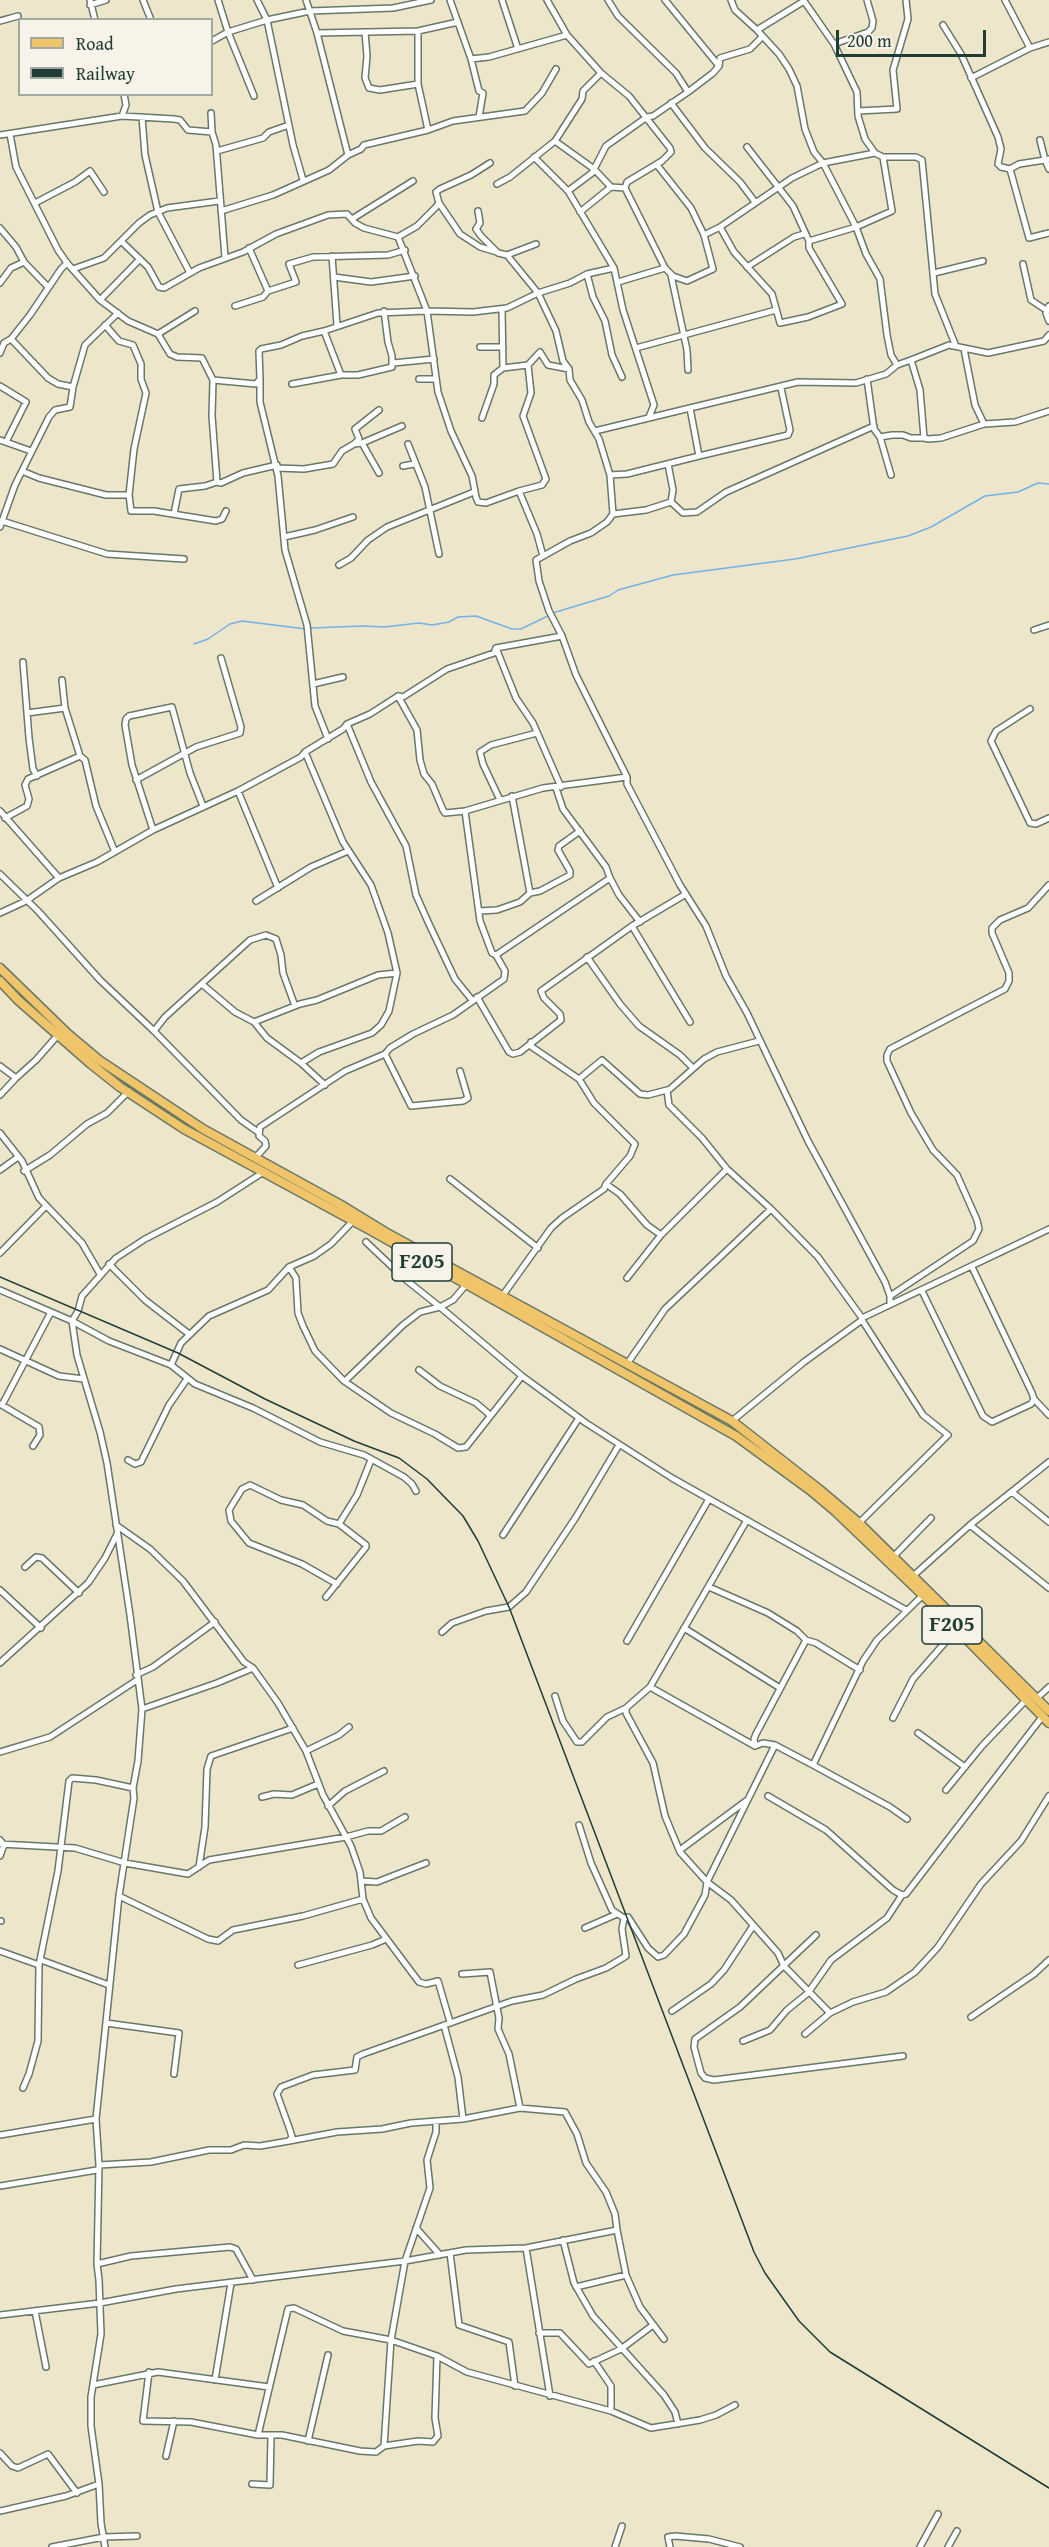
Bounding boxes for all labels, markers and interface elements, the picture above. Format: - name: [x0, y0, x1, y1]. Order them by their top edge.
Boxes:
- legend: [18, 18, 213, 96]
- scale bar: [839, 18, 989, 56]
- text: 200 m: [847, 27, 892, 54]
- text: Road: [76, 30, 114, 57]
- text: Railway: [76, 60, 135, 87]
- road number: F205: [392, 1243, 452, 1281]
- road number: F205: [922, 1606, 982, 1644]

